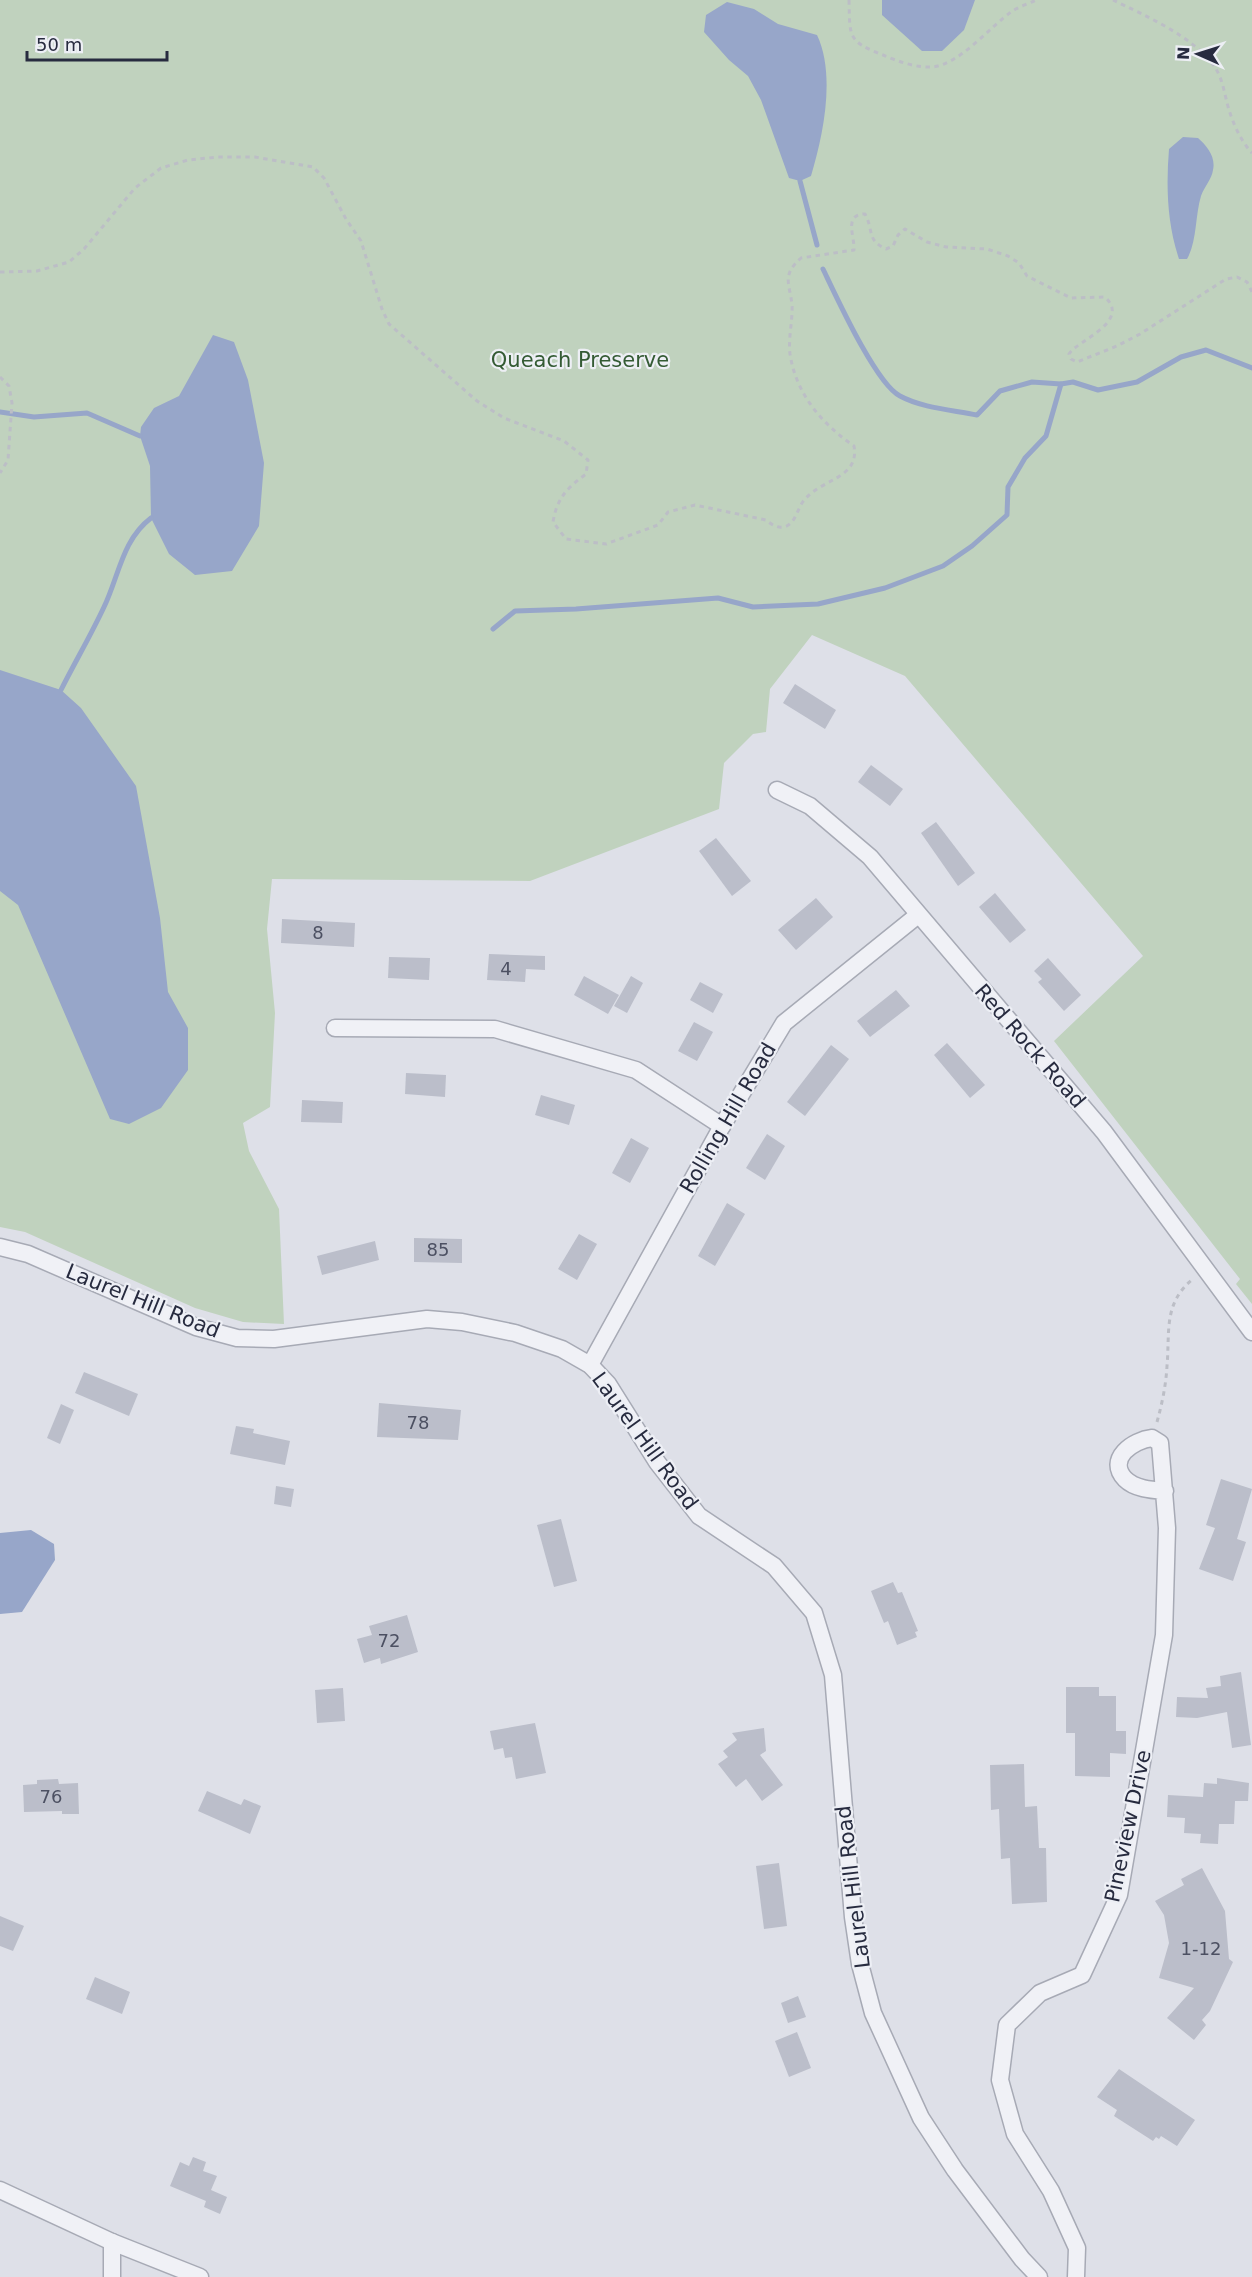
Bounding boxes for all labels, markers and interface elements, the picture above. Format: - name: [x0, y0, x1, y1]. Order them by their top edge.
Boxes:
- scale bar: [27, 24, 166, 62]
- north arrow: [1168, 24, 1228, 84]
- text: 50 m: [36, 34, 82, 55]
- text: N: [1174, 46, 1193, 60]
- park label: Queach Preserve: [491, 348, 669, 372]
- house number: 8: [312, 922, 324, 943]
- house number: 4: [500, 958, 512, 979]
- street label: Red Rock Road: [970, 979, 1090, 1113]
- street label: Rolling Hill Road: [675, 1038, 781, 1198]
- house number: 85: [427, 1239, 449, 1260]
- street label: Laurel Hill Road: [62, 1259, 224, 1343]
- street label: Laurel Hill Road: [587, 1368, 703, 1514]
- house number: 78: [407, 1412, 429, 1433]
- house number: 72: [378, 1630, 400, 1651]
- street label: Pineview Drive: [1100, 1748, 1156, 1904]
- house number: 76: [40, 1786, 62, 1807]
- street label: Laurel Hill Road: [831, 1804, 875, 1970]
- house number: 1-12: [1181, 1938, 1221, 1959]

